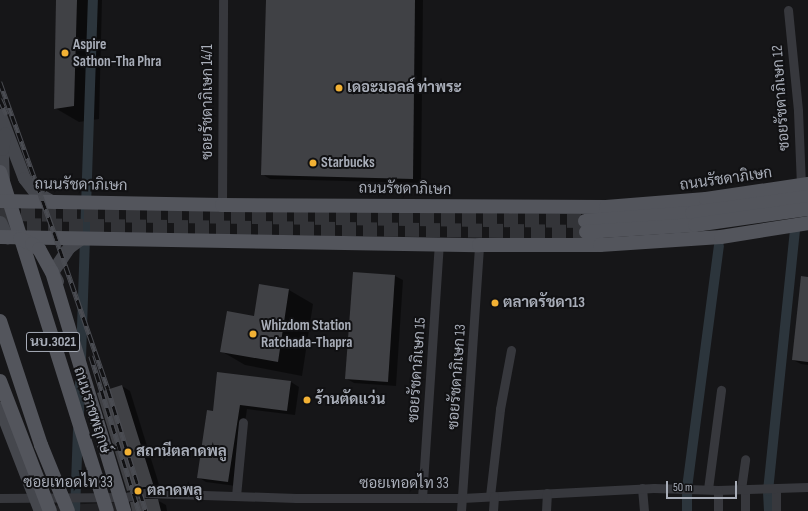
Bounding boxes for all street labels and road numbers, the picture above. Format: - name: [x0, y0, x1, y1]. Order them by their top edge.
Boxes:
- street label: ซอยรัชดาภิเษก 14/1: [199, 44, 217, 160]
- street label: ซอยรัชดาภิเษก 12: [768, 45, 794, 151]
- street label: ถนนรัชดาภิเษก: [679, 164, 773, 194]
- street label: ถนนรัชดาภิเษก: [34, 175, 128, 195]
- street label: ถนนรัชดาภิเษก: [358, 179, 452, 199]
- street label: ซอยรัชดาภิเษก 15: [404, 317, 430, 423]
- street label: ซอยรัชดาภิเษก 13: [444, 324, 470, 430]
- road number: นบ.3021: [26, 330, 80, 354]
- street label: ถนนราชพฤกษ์: [70, 365, 114, 455]
- street label: ซอยเทอดไท 33: [23, 474, 113, 492]
- street label: ซอยเทอดไท 33: [359, 475, 449, 493]

